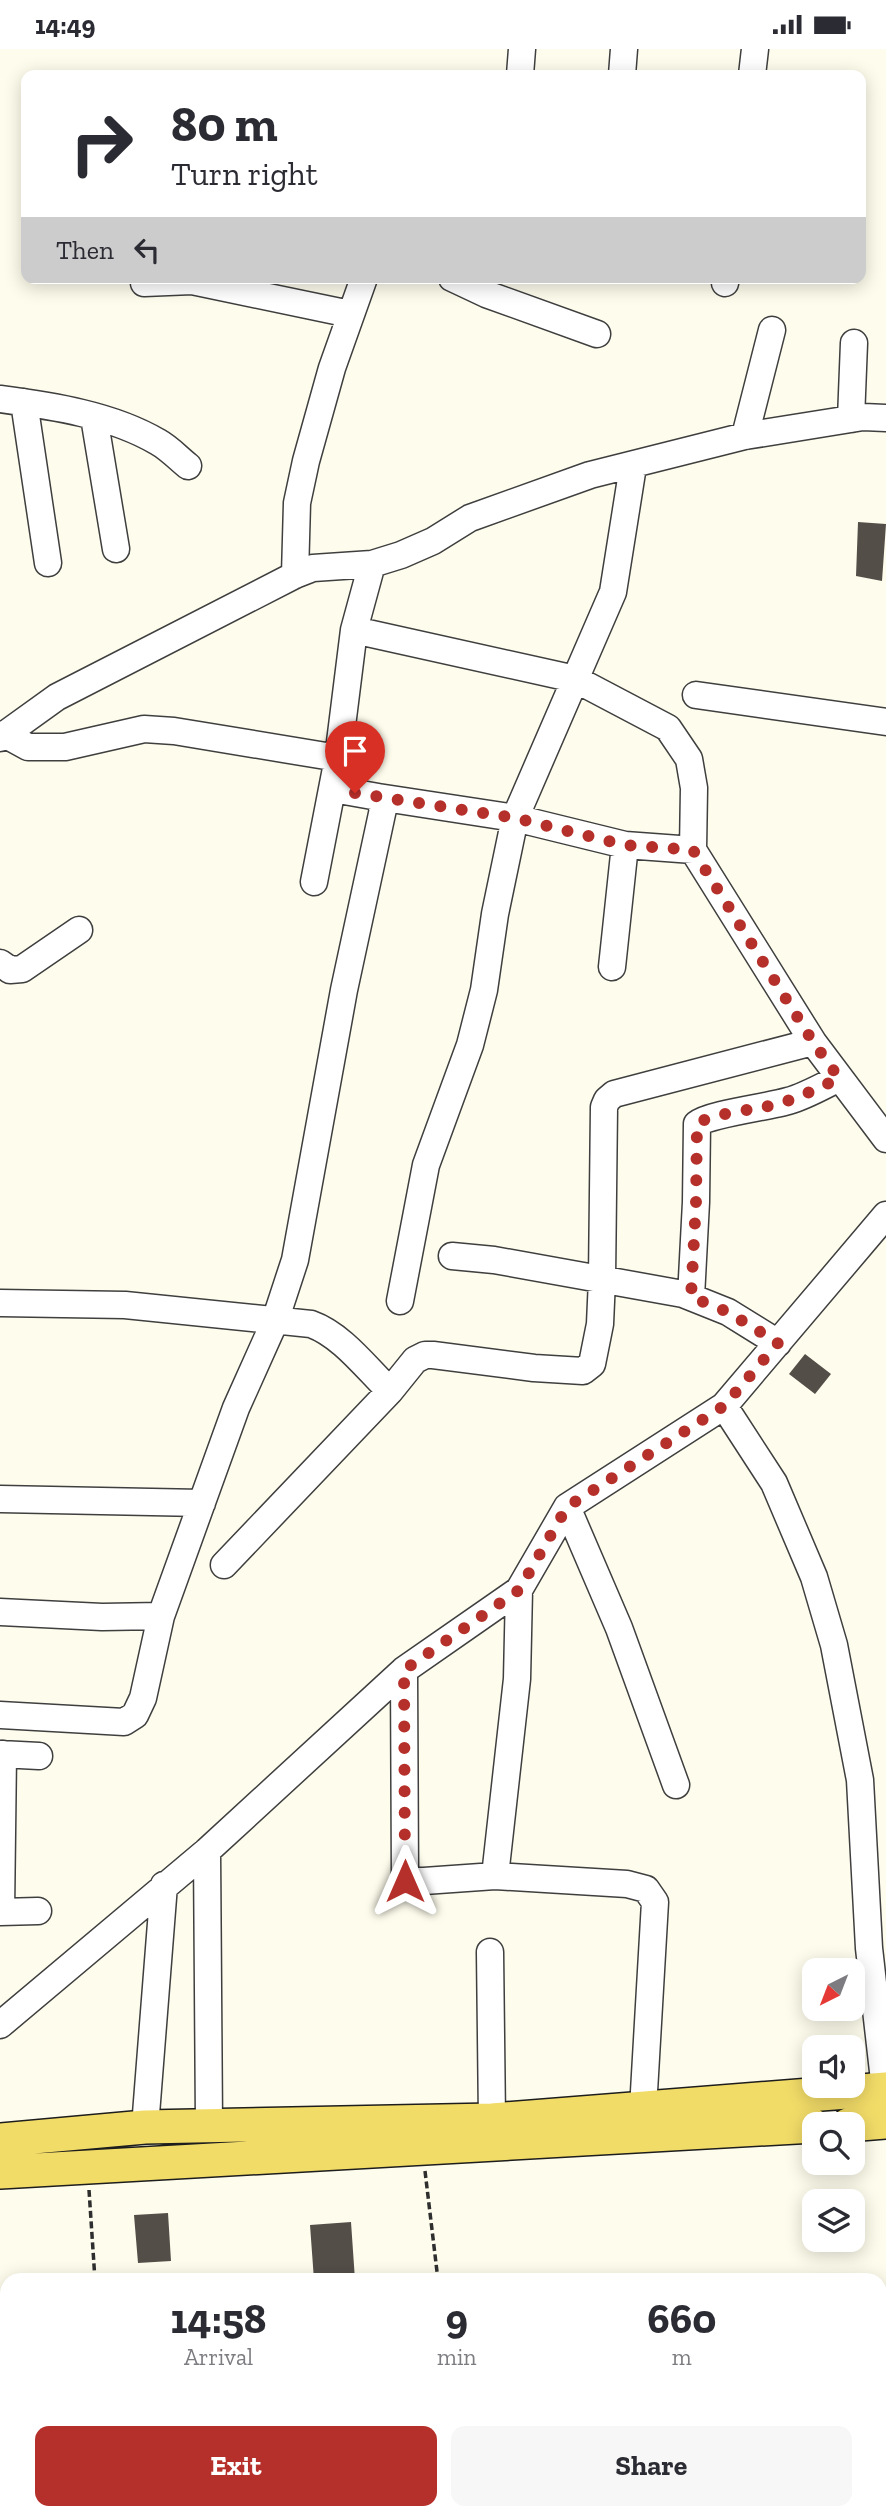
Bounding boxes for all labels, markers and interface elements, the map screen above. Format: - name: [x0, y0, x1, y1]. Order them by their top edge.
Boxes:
- text: 14:49: [35, 9, 96, 41]
- text: 80 m: [171, 95, 278, 154]
- icon: right: [56, 98, 147, 189]
- text: Turn right: [171, 155, 318, 193]
- icon: left: [128, 231, 166, 269]
- text: Then: [56, 234, 114, 266]
- pin: [325, 721, 385, 793]
- icon: arrive: [336, 732, 374, 770]
- position arrow: [368, 1844, 442, 1918]
- north arrow: [802, 1958, 864, 2021]
- map controls: [802, 1958, 865, 2252]
- button: sound: [802, 2035, 865, 2098]
- button: search: [802, 2112, 865, 2175]
- button: layers: [802, 2189, 865, 2252]
- text: 14:58: [171, 2293, 266, 2344]
- text: 9: [446, 2293, 468, 2344]
- text: 660: [647, 2293, 716, 2344]
- text: Arrival: [184, 2343, 253, 2371]
- text: min: [437, 2343, 477, 2371]
- text: m: [672, 2343, 692, 2371]
- button: Exit: [35, 2426, 437, 2506]
- button: Share: [451, 2426, 852, 2506]

